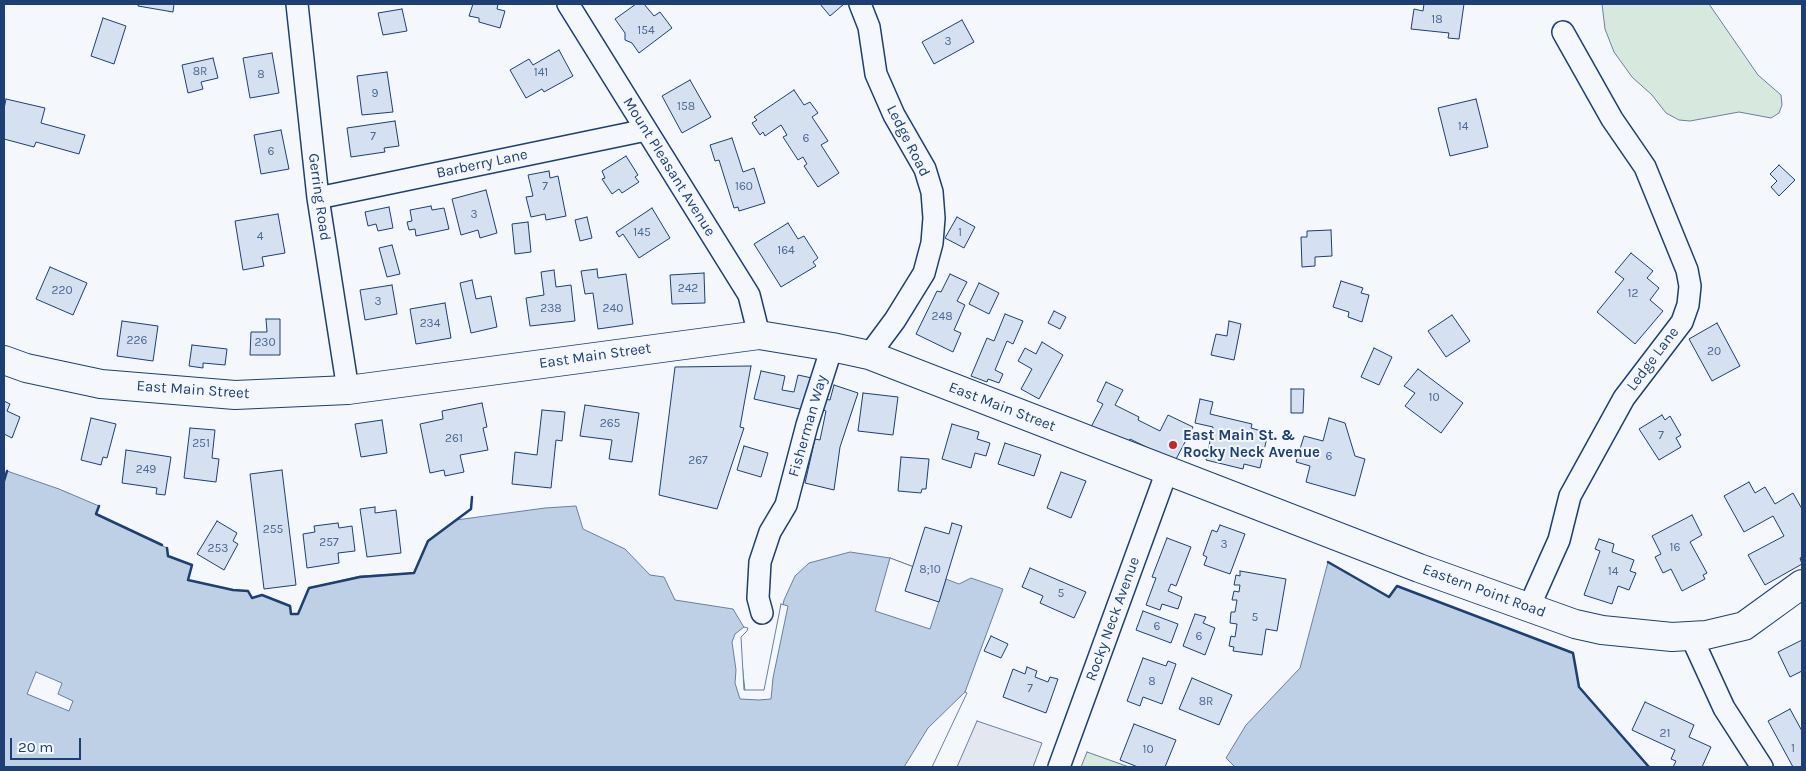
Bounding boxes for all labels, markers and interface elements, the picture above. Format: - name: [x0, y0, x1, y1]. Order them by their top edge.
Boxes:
- house number: 18: [1431, 13, 1443, 27]
- house number: 154: [637, 24, 655, 38]
- house number: 3: [944, 35, 952, 49]
- house number: 8R: [193, 65, 207, 79]
- house number: 141: [534, 66, 548, 80]
- house number: 8: [257, 68, 265, 82]
- house number: 9: [372, 87, 378, 101]
- street label: Mount Pleasant Avenue: [619, 94, 719, 240]
- house number: 158: [677, 100, 695, 114]
- street label: Ledge Road: [882, 102, 934, 180]
- house number: 14: [1458, 120, 1468, 134]
- house number: 7: [370, 130, 376, 144]
- house number: 6: [803, 132, 809, 146]
- house number: 6: [268, 145, 274, 159]
- street label: Barberry Lane: [435, 146, 529, 182]
- street label: Gerring Road: [304, 152, 334, 242]
- house number: 7: [542, 180, 548, 194]
- house number: 160: [735, 180, 753, 194]
- house number: 3: [470, 208, 478, 222]
- house number: 145: [633, 226, 651, 240]
- house number: 1: [958, 226, 962, 240]
- house number: 4: [257, 230, 263, 244]
- house number: 164: [777, 244, 795, 258]
- house number: 242: [678, 282, 698, 296]
- house number: 220: [51, 284, 73, 298]
- house number: 12: [1628, 287, 1638, 301]
- house number: 3: [374, 295, 382, 309]
- house number: 238: [540, 302, 562, 316]
- house number: 240: [603, 302, 623, 316]
- house number: 248: [931, 310, 953, 324]
- house number: 234: [420, 317, 440, 331]
- street label: Ledge Lane: [1623, 323, 1683, 395]
- house number: 226: [127, 334, 147, 348]
- house number: 230: [254, 336, 276, 350]
- street label: East Main Street: [538, 339, 652, 373]
- house number: 20: [1707, 345, 1721, 359]
- street label: Fisherman Way: [785, 373, 831, 479]
- street label: East Main Street: [136, 377, 250, 403]
- street label: East Main Street: [946, 378, 1058, 436]
- house number: 10: [1428, 391, 1440, 405]
- house number: 265: [600, 417, 620, 431]
- place label: East Main St. & Rocky Neck Avenue: [1183, 427, 1320, 462]
- house number: 7: [1658, 429, 1664, 443]
- house number: 261: [445, 432, 463, 446]
- house number: 251: [192, 437, 210, 451]
- marker: East Main St. & Rocky Neck Avenue: [1167, 439, 1179, 451]
- house number: 6: [1326, 450, 1332, 464]
- house number: 267: [688, 454, 708, 468]
- house number: 249: [136, 463, 156, 477]
- house number: 255: [263, 523, 283, 537]
- house number: 257: [319, 536, 339, 550]
- house number: 3: [1220, 538, 1228, 552]
- house number: 16: [1670, 541, 1680, 555]
- house number: 253: [208, 542, 228, 556]
- street label: Rocky Neck Avenue: [1082, 554, 1144, 684]
- street label: Eastern Point Road: [1420, 560, 1548, 622]
- house number: 8;10: [919, 563, 941, 577]
- house number: 14: [1608, 565, 1618, 579]
- house number: 5: [1058, 587, 1064, 601]
- house number: 5: [1252, 611, 1258, 625]
- house number: 6: [1154, 620, 1160, 634]
- house number: 6: [1196, 630, 1202, 644]
- house number: 8: [1148, 675, 1156, 689]
- house number: 7: [1027, 682, 1033, 696]
- house number: 8R: [1199, 695, 1213, 709]
- house number: 21: [1660, 727, 1670, 741]
- scale bar: [12, 728, 84, 760]
- text: 20 m: [18, 738, 53, 756]
- house number: 1: [1791, 742, 1795, 756]
- house number: 10: [1142, 743, 1154, 757]

